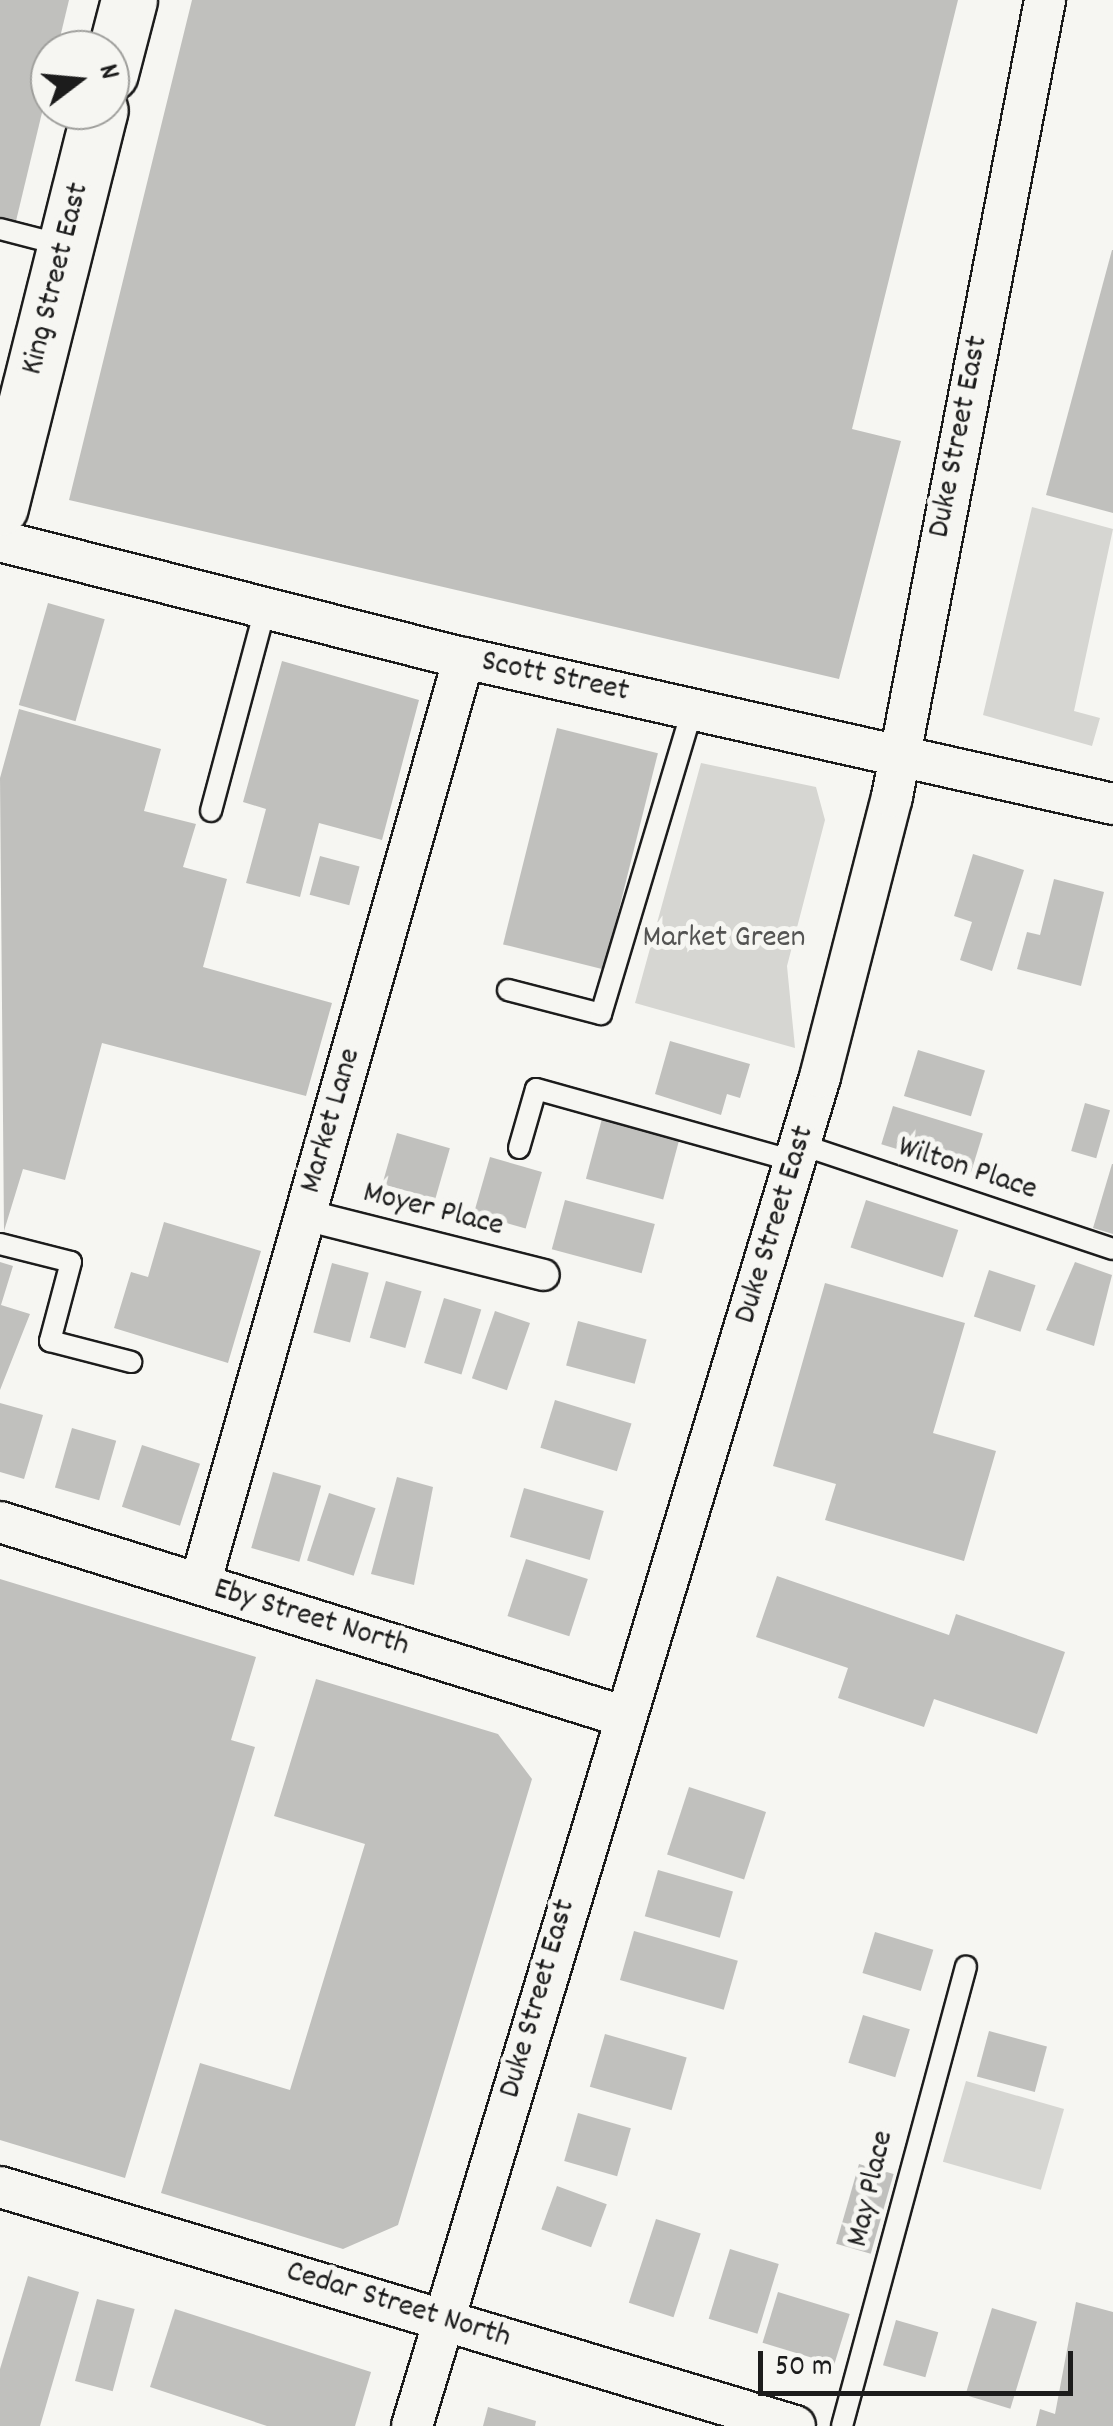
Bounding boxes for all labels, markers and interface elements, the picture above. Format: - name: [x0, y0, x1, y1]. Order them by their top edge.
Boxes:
- north arrow: [30, 30, 130, 130]
- text: N: [86, 60, 128, 84]
- street label: King Street East: [15, 179, 99, 379]
- street label: Duke Street East: [922, 333, 998, 541]
- street label: Scott Street: [478, 644, 632, 712]
- park label: Market Green: [643, 920, 805, 958]
- street label: Market Lane: [293, 1044, 371, 1198]
- street label: Duke Street East: [728, 1121, 824, 1329]
- street label: Wilton Place: [893, 1129, 1041, 1211]
- street label: Moyer Place: [359, 1175, 507, 1247]
- street label: Eby Street North: [209, 1571, 413, 1667]
- street label: Duke Street East: [492, 1895, 586, 2103]
- street label: May Place: [840, 2127, 904, 2251]
- street label: Cedar Street North: [281, 2254, 515, 2358]
- scale bar: [763, 2331, 1078, 2393]
- text: 50 m: [775, 2347, 833, 2390]

